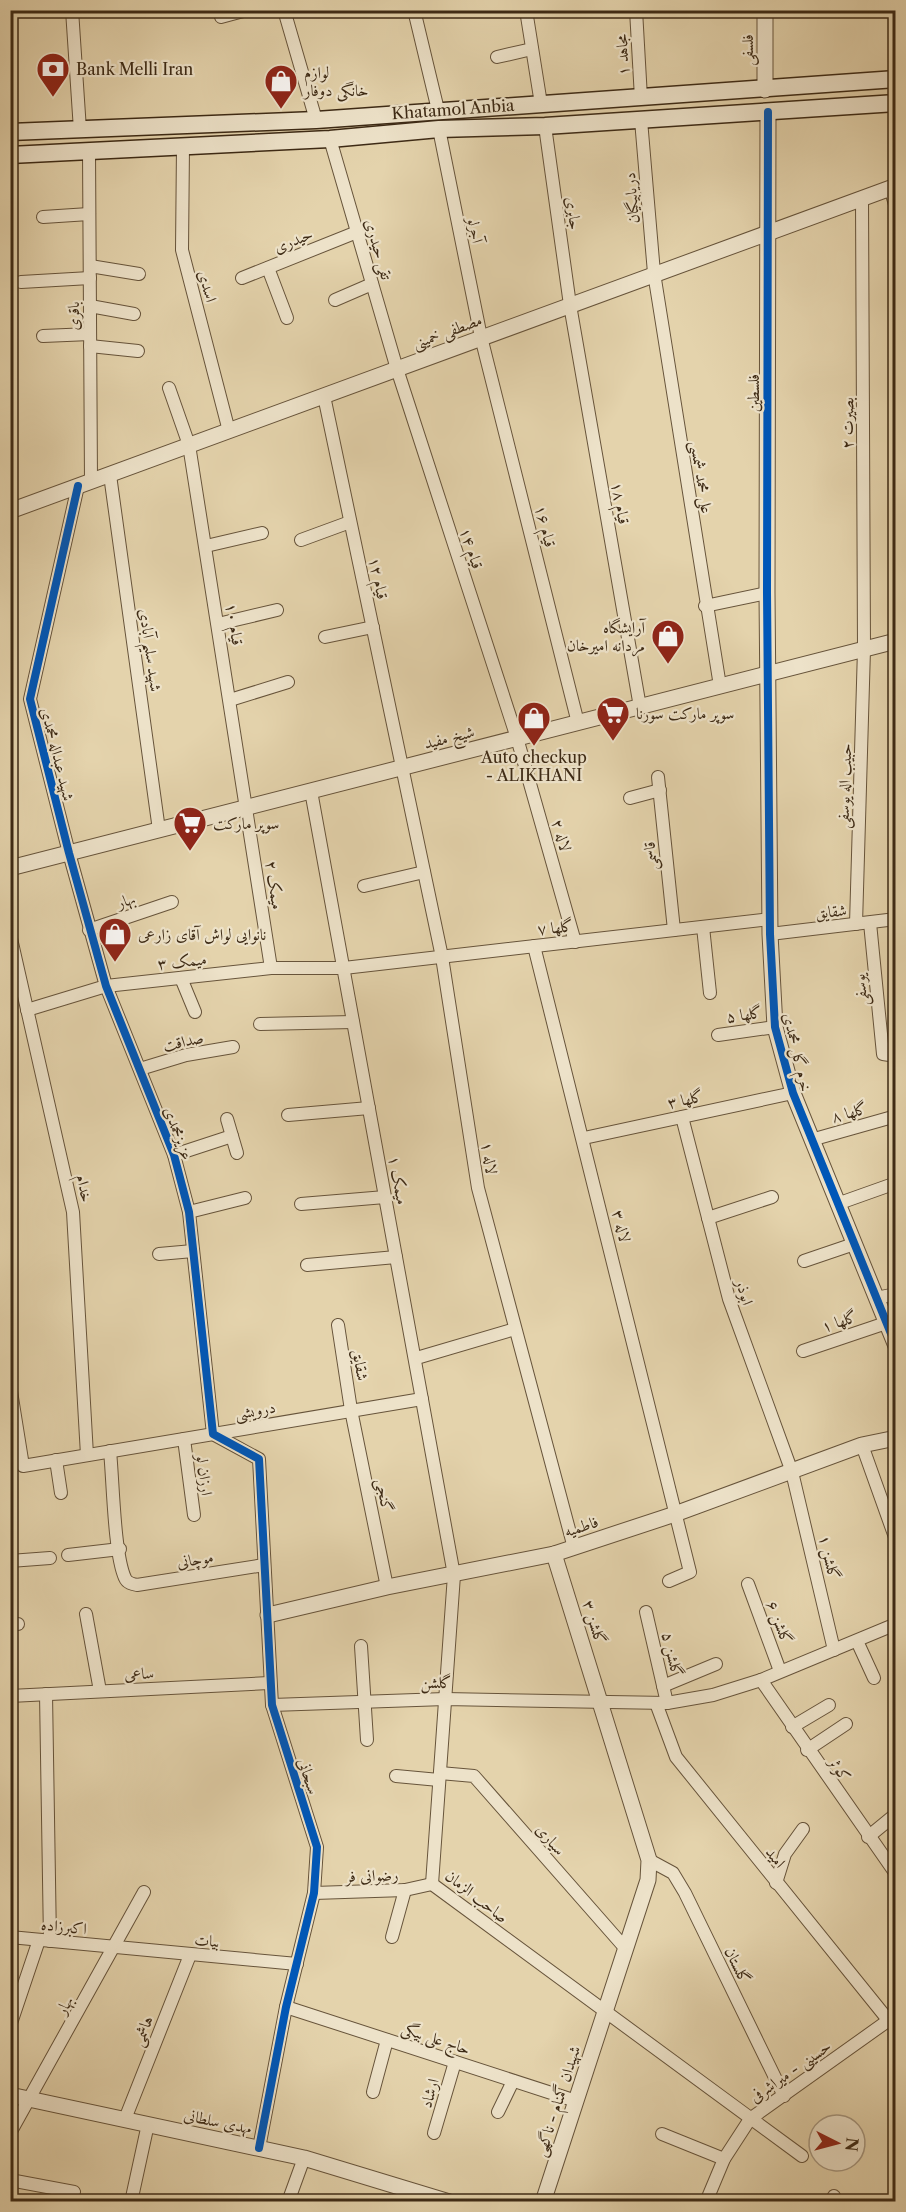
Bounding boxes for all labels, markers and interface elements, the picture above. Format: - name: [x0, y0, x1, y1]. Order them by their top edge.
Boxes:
- street label: مجاهد ۱: [611, 33, 633, 76]
- street label: فلسفی: [737, 34, 759, 66]
- bank icon: Bank Melli Iran: [35, 51, 71, 98]
- place label: Bank Melli Iran: [76, 59, 193, 79]
- place label: لوازم خانگی دوفار: [302, 62, 368, 102]
- shop icon: لوازم خانگی دوفار: [263, 63, 299, 110]
- street label: Khatamol Anbia: [391, 95, 516, 123]
- street label: دریابیگیان: [619, 172, 644, 224]
- street label: جابری: [562, 195, 586, 231]
- street label: آجرلو: [462, 213, 489, 246]
- street label: تقی حیدری: [359, 216, 397, 283]
- street label: حیدری: [270, 223, 316, 257]
- street label: اسدی: [194, 268, 222, 304]
- street label: باقری: [63, 301, 84, 331]
- street label: مصطفی خمینی: [410, 309, 485, 355]
- street label: فلسطین: [743, 374, 763, 412]
- street label: بصیرت ۲: [837, 397, 857, 449]
- street label: علی محمد شمسی: [684, 439, 718, 515]
- street label: قیام ۱۸: [603, 480, 635, 527]
- street label: قیام ۱۶: [526, 503, 561, 550]
- street label: قیام ۱۴: [451, 525, 488, 573]
- street label: قیام ۱۲: [360, 555, 393, 602]
- street label: قیام ۱۰: [217, 601, 248, 647]
- street label: شهید سلیم آبادی: [128, 607, 167, 694]
- place label: آرایشگاه مردانه امیرخان: [567, 617, 647, 657]
- shop icon: آرایشگاه مردانه امیرخان: [650, 618, 686, 665]
- supermarket icon: سوپر مارکت سورنا: [595, 695, 631, 742]
- shop icon: Auto checkup - ALIKHANI: [516, 700, 552, 747]
- place label: سوپر مارکت سورنا: [636, 703, 734, 724]
- street label: شهید عبداله محمدی: [36, 705, 79, 803]
- street label: شیخ مفید: [422, 721, 477, 758]
- street label: حبیب اله یوسفی: [833, 743, 857, 829]
- place label: Auto checkup - ALIKHANI: [480, 747, 587, 785]
- supermarket icon: سوپر مارکت: [172, 805, 208, 852]
- place label: سوپر مارکت: [213, 813, 279, 834]
- street label: لاله ۲: [548, 817, 576, 854]
- street label: قاسمی: [639, 840, 663, 871]
- street label: میمک ۲: [262, 859, 288, 911]
- street label: بهار: [112, 888, 138, 914]
- street label: شقایق: [814, 899, 848, 924]
- street label: گلها ۷: [536, 915, 574, 939]
- shop icon: نانوایی لواش آقای زارعی: [97, 916, 133, 963]
- place label: نانوایی لواش آقای زارعی: [138, 924, 266, 945]
- street label: میمک ۳: [156, 948, 208, 974]
- street label: یوسفی: [848, 972, 874, 1007]
- street label: گلها ۵: [725, 1002, 763, 1026]
- street label: خرم گل محمدی: [774, 1011, 817, 1094]
- street label: صداقت: [161, 1027, 205, 1055]
- street label: گلها ۳: [665, 1085, 705, 1113]
- street label: گلها ۸: [829, 1097, 869, 1127]
- street label: عزیزمحمدی: [158, 1103, 198, 1163]
- street label: لاله ۱: [478, 1140, 502, 1176]
- street label: میمک ۱: [385, 1154, 413, 1206]
- street label: خدام: [67, 1172, 98, 1205]
- street label: لاله ۳: [608, 1208, 636, 1244]
- street label: ابوذر: [730, 1275, 758, 1307]
- street label: گلها ۱: [819, 1306, 859, 1336]
- street label: شقایق: [348, 1348, 373, 1382]
- street label: درویشی: [233, 1397, 277, 1425]
- street label: ارزان لو: [191, 1451, 217, 1497]
- street label: گنجی: [370, 1477, 398, 1514]
- street label: فاطمیه: [561, 1511, 601, 1541]
- street label: گلشن ۱: [813, 1533, 845, 1582]
- street label: موچانی: [175, 1546, 215, 1574]
- street label: گلشن ۶: [761, 1597, 797, 1647]
- street label: گلشن ۳: [577, 1598, 611, 1647]
- street label: گلشن ۵: [656, 1630, 688, 1679]
- street label: ساعی: [124, 1662, 154, 1684]
- street label: گلشن: [420, 1672, 452, 1694]
- street label: کوثر: [822, 1751, 856, 1786]
- street label: سبحانی: [294, 1755, 324, 1797]
- street label: سیاری: [532, 1819, 570, 1859]
- street label: امید: [762, 1843, 790, 1871]
- street label: رضوانی فر: [343, 1864, 399, 1887]
- street label: صاحب الزمان: [441, 1865, 512, 1928]
- street label: اکبرزاده: [40, 1914, 88, 1939]
- street label: بیات: [194, 1929, 220, 1952]
- street label: گلستان: [721, 1943, 755, 1987]
- street label: بهار: [50, 1992, 78, 2020]
- street label: هاشمی: [127, 2013, 159, 2050]
- street label: حاج علی بیگی: [397, 2017, 473, 2063]
- street label: حسینی - میراشرفی: [745, 2036, 836, 2108]
- street label: شهیدان گمنام - ناگهی: [530, 2043, 589, 2161]
- street label: ارشاد: [415, 2076, 443, 2110]
- street label: مهدی سلطانی: [182, 2104, 254, 2139]
- north arrow: [807, 2113, 867, 2173]
- text: N: [841, 2137, 863, 2153]

